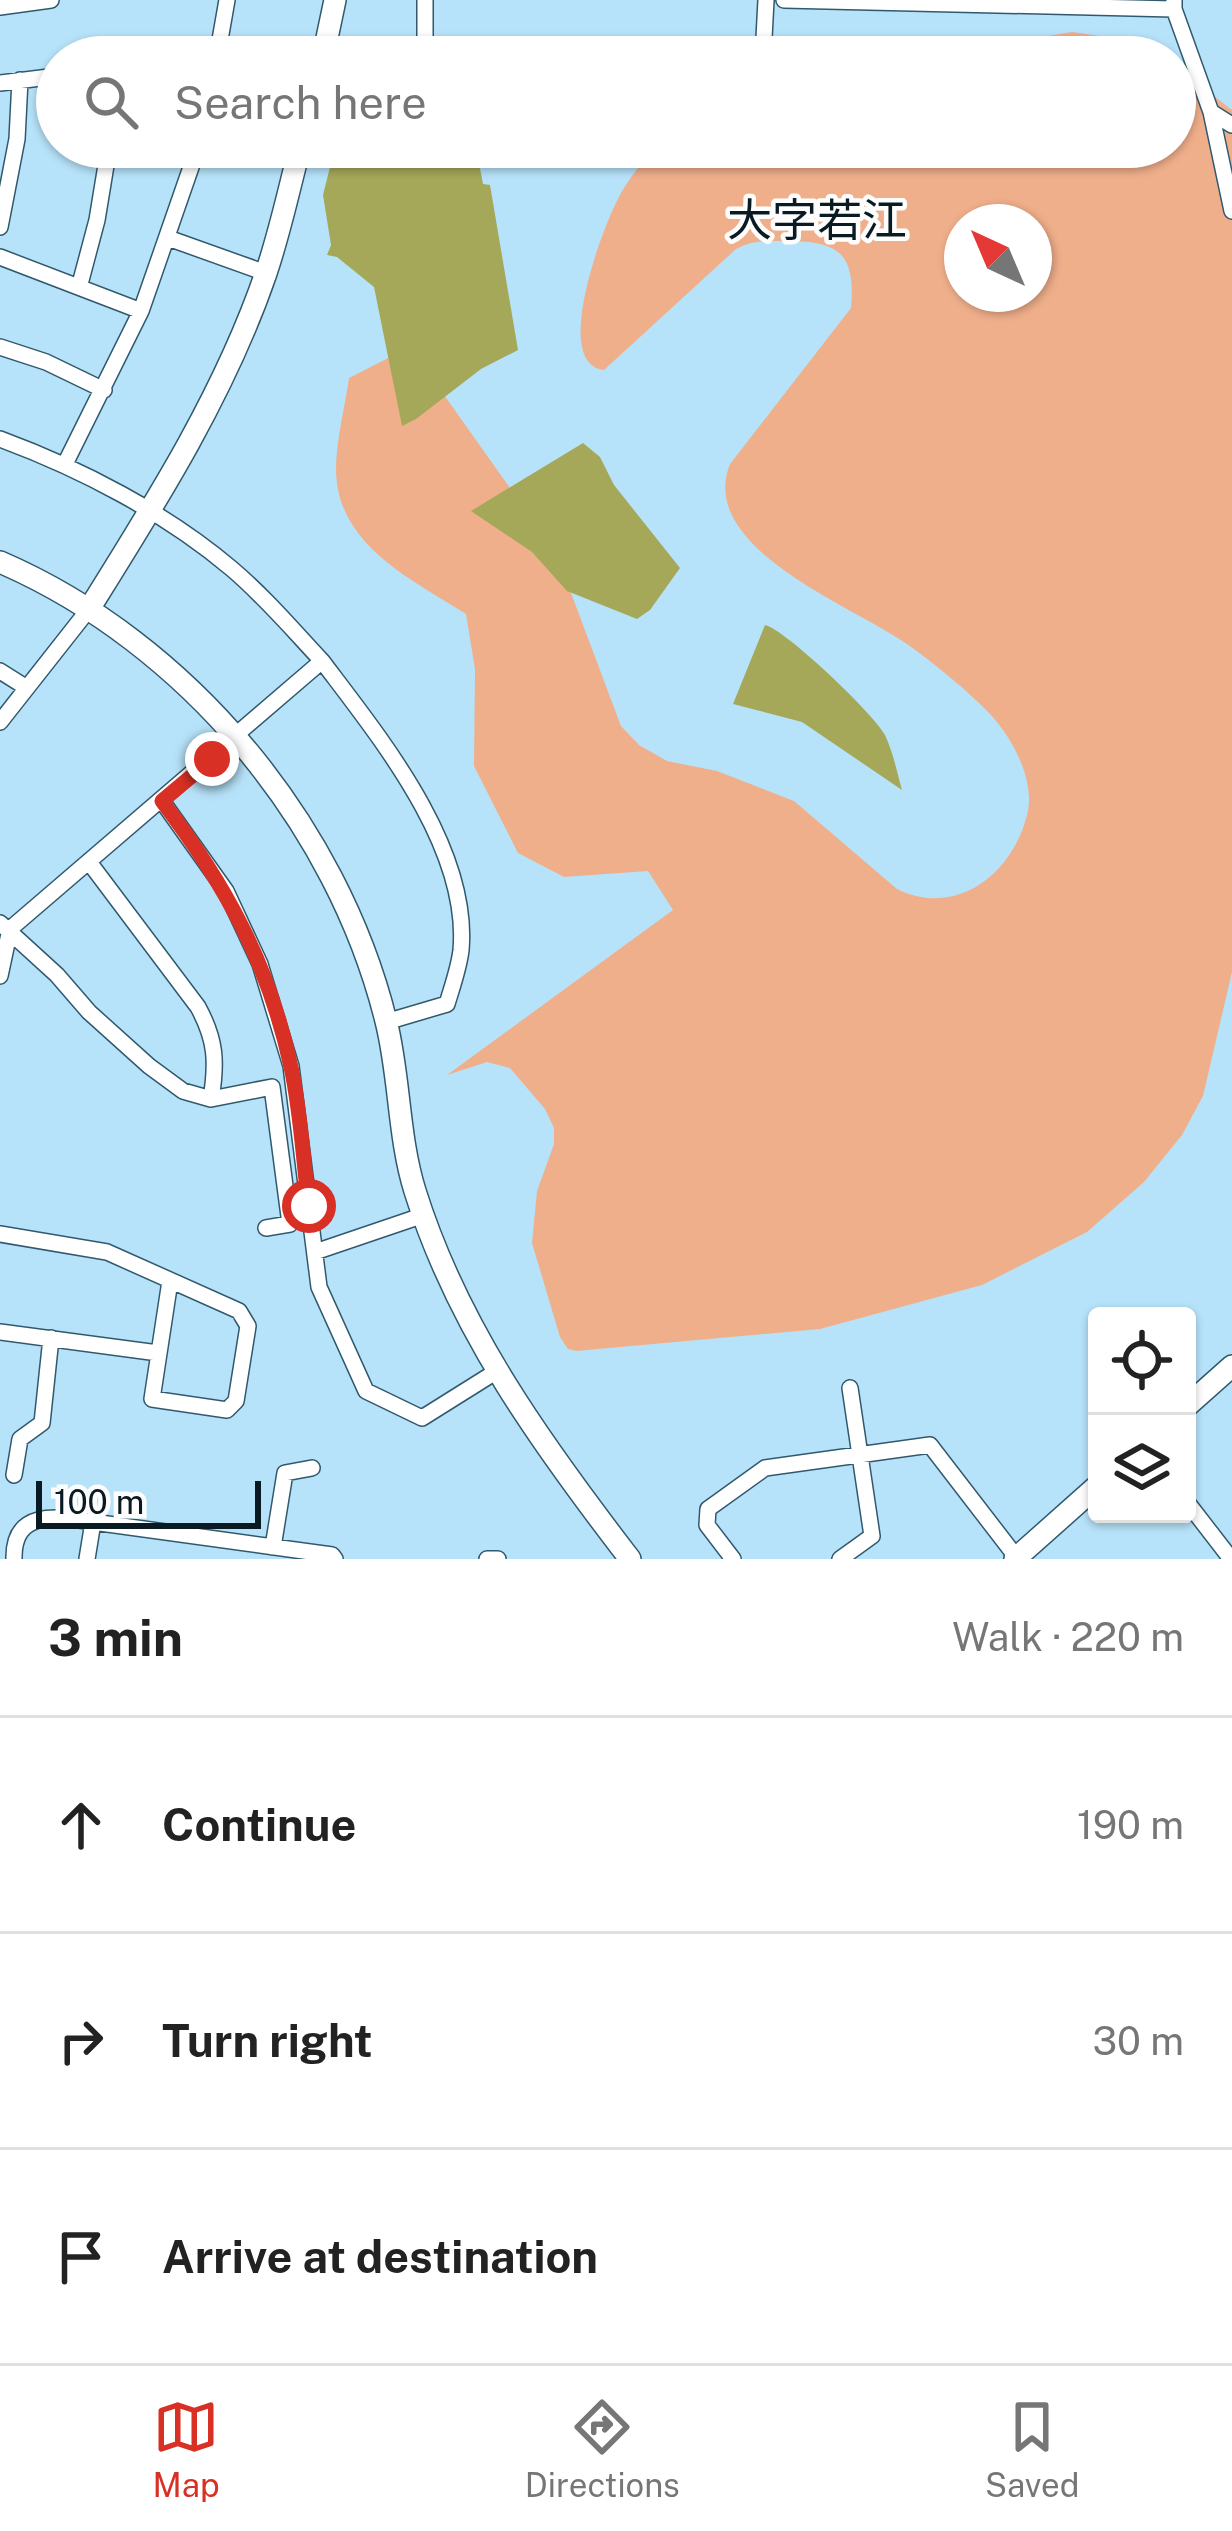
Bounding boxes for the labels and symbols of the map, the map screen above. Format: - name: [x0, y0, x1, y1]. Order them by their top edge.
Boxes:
- district label: 大字若江: [727, 193, 907, 246]
- north arrow: [944, 204, 1052, 312]
- route end: [185, 732, 239, 786]
- route start: [282, 1179, 336, 1233]
- scale bar: [36, 1475, 261, 1528]

